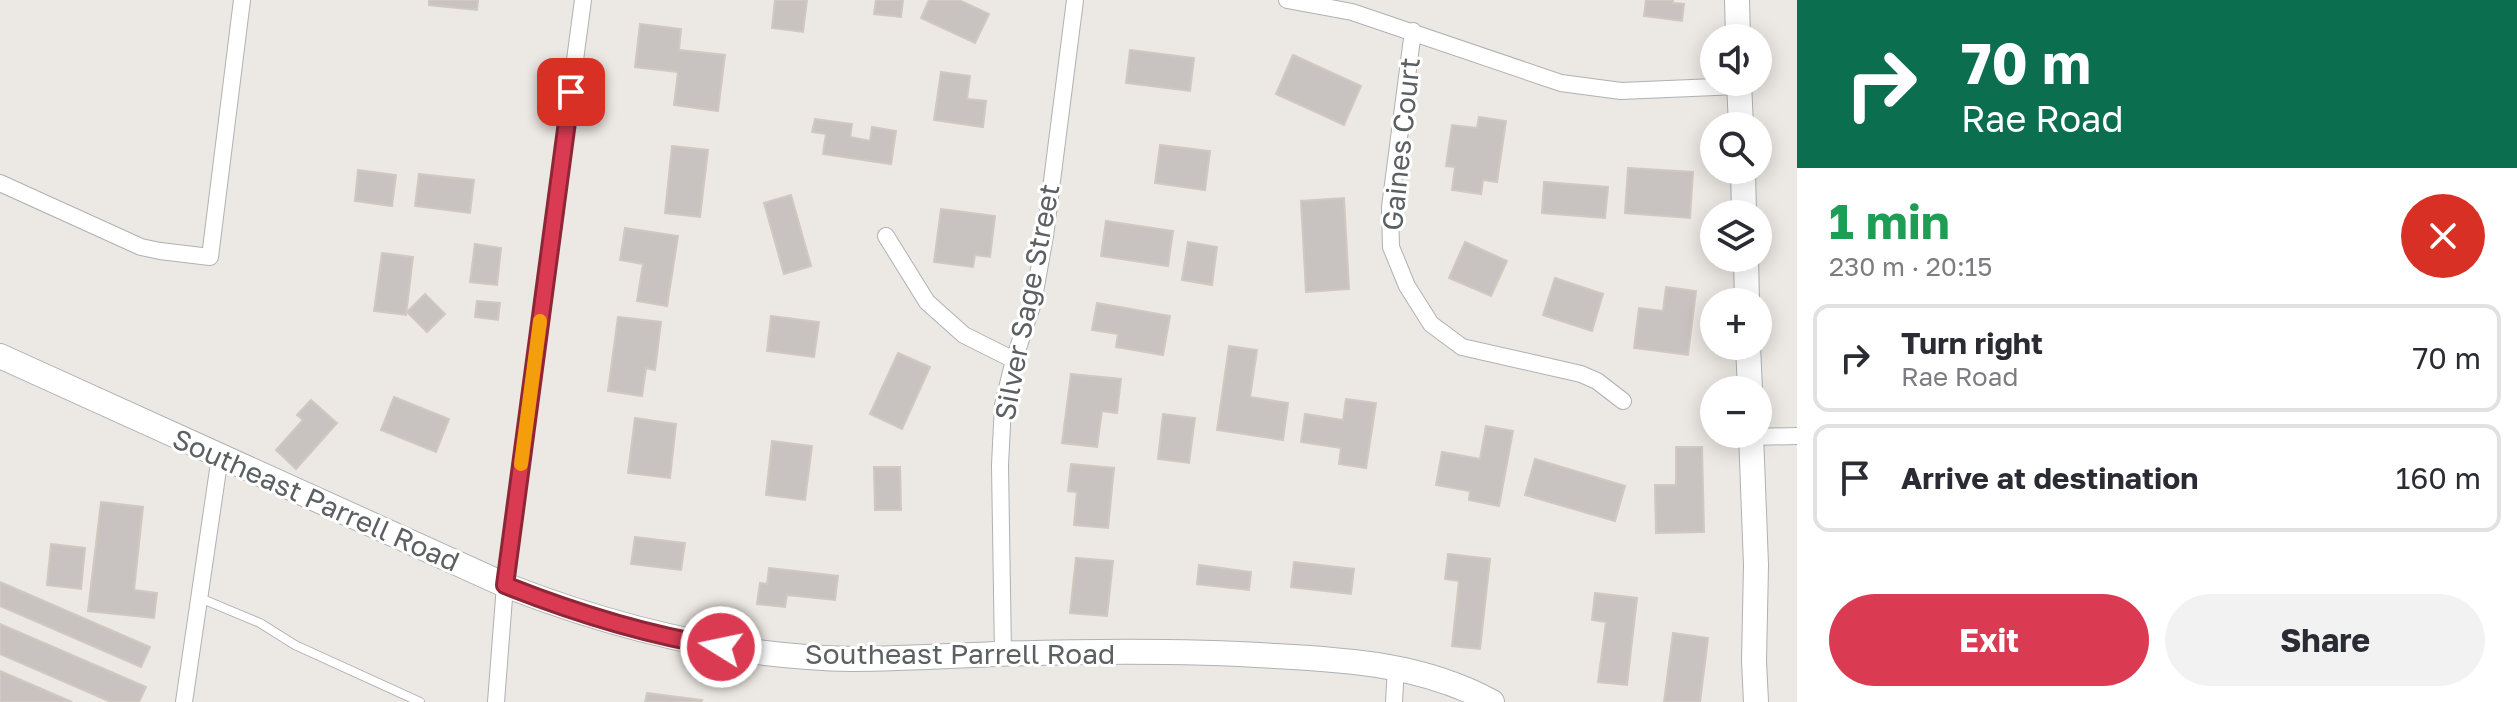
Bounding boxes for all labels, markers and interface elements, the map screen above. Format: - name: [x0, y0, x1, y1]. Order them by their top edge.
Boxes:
- map controls: [1700, 24, 1772, 448]
- button: sound: [1700, 24, 1772, 96]
- text: 70 m: [1961, 29, 2091, 96]
- icon: right: [1829, 32, 1933, 136]
- street label: Gaines Court: [1375, 56, 1426, 232]
- pin: [537, 58, 605, 126]
- icon: arrive: [549, 70, 593, 114]
- text: Rae Road: [1961, 97, 2124, 140]
- button: search: [1700, 112, 1772, 184]
- street label: Silver Sage Street: [987, 181, 1066, 423]
- text: 1 min: [1829, 192, 1950, 250]
- button: close: [2401, 194, 2485, 278]
- button: layers: [1700, 200, 1772, 272]
- text: 230 m · 20:15: [1829, 251, 1992, 282]
- button: +: [1700, 288, 1772, 360]
- text: Turn right: [1901, 325, 2043, 361]
- icon: right: [1833, 336, 1877, 380]
- text: 70 m: [2412, 340, 2481, 376]
- text: Rae Road: [1901, 361, 2018, 392]
- button: −: [1700, 376, 1772, 448]
- street label: Southeast Parrell Road: [168, 421, 465, 578]
- icon: arrive: [1833, 456, 1877, 500]
- text: Arrive at destination: [1901, 460, 2198, 496]
- text: 160 m: [2396, 460, 2481, 496]
- button: Exit: [1829, 594, 2149, 686]
- button: Share: [2165, 594, 2485, 686]
- position arrow: [679, 605, 763, 689]
- street label: Southeast Parrell Road: [805, 637, 1115, 670]

